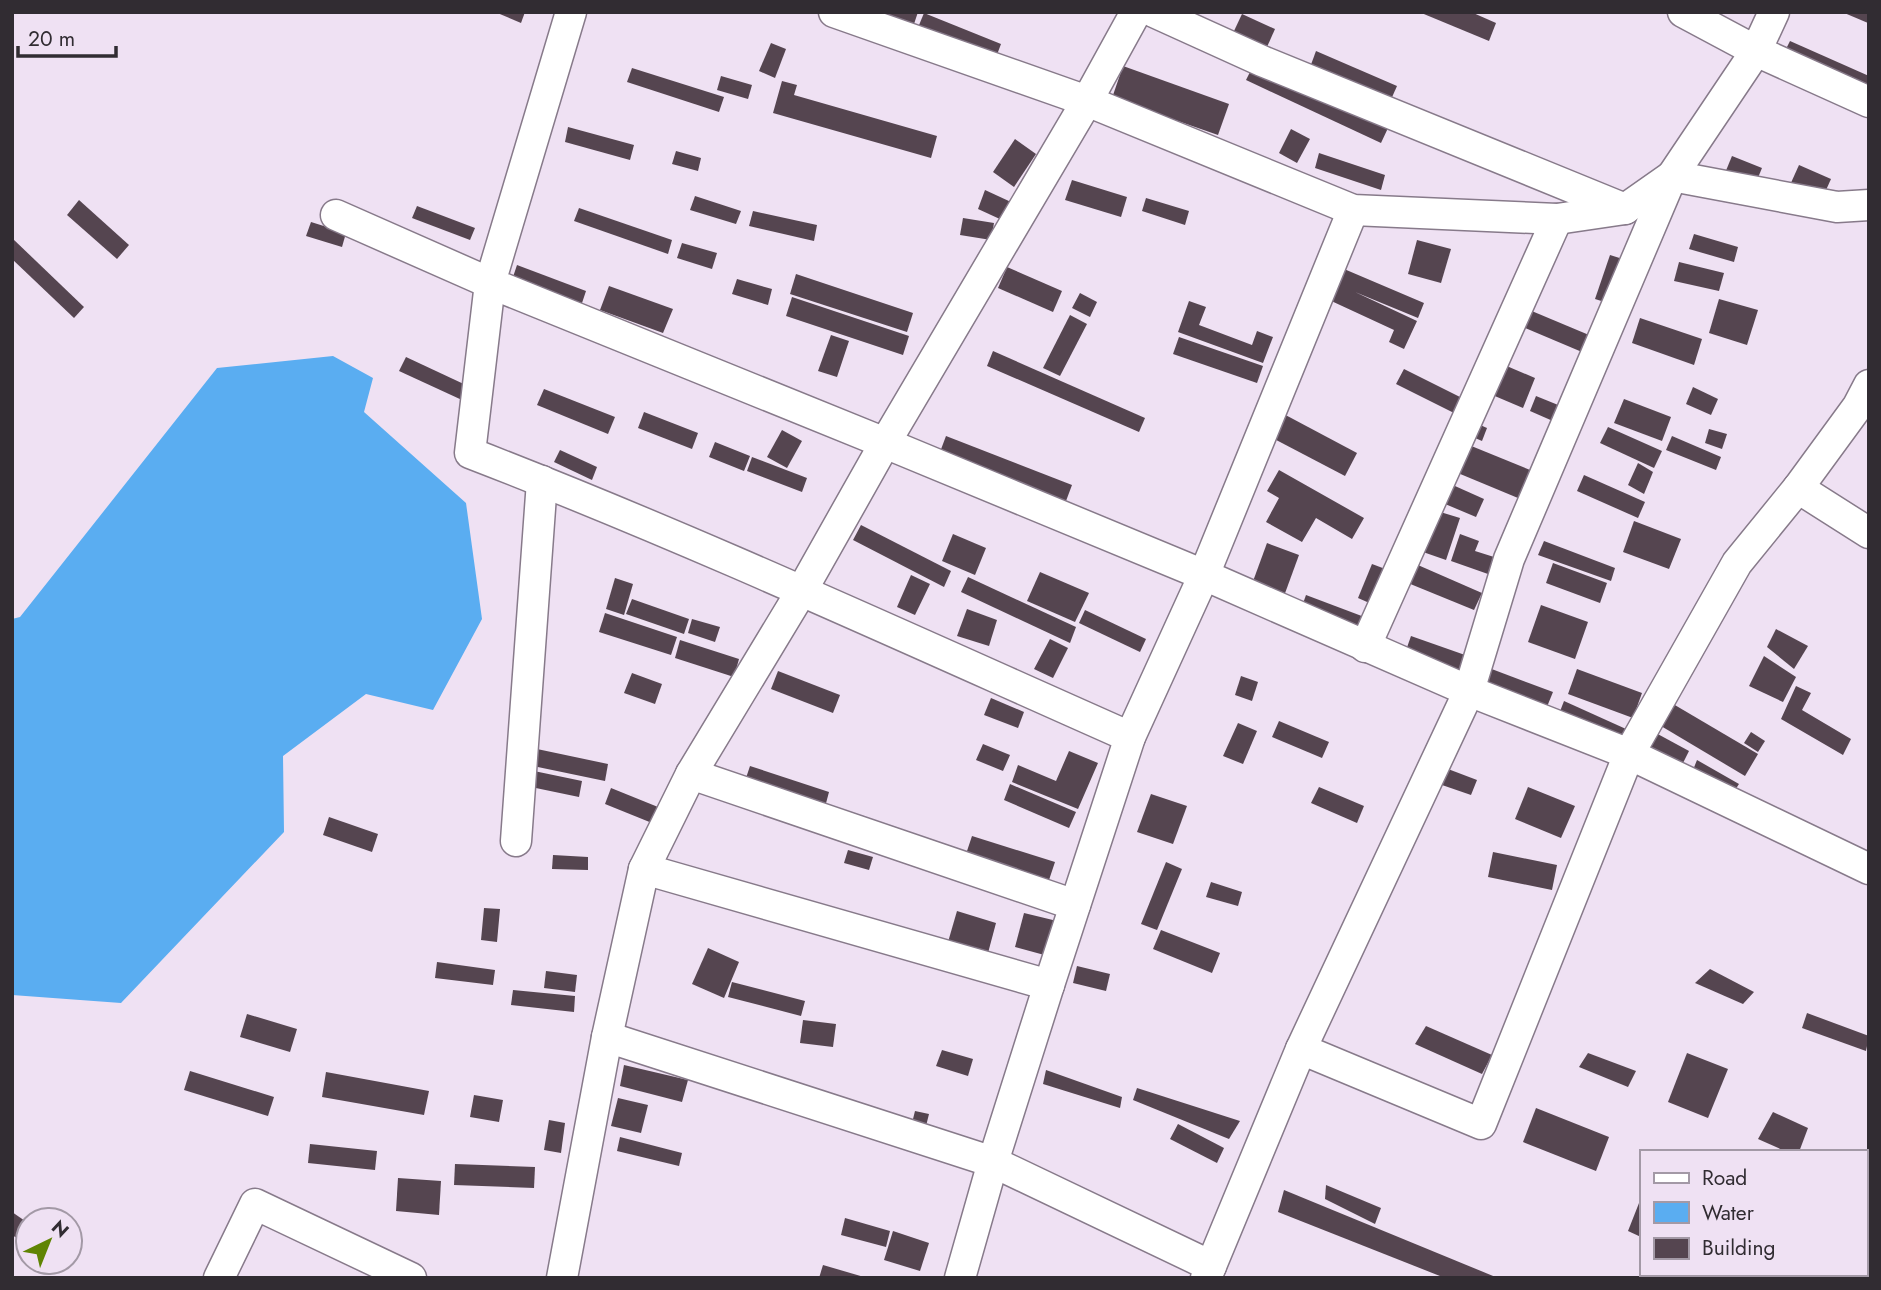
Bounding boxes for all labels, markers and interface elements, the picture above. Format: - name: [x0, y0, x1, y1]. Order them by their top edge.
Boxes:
- scale bar: [18, 14, 116, 58]
- text: 20 m: [28, 24, 75, 54]
- legend: [1640, 1150, 1867, 1276]
- text: Road: [1702, 1163, 1747, 1193]
- text: Water: [1702, 1198, 1755, 1228]
- north arrow: [14, 1206, 84, 1276]
- text: N: [46, 1214, 75, 1244]
- text: Building: [1702, 1233, 1775, 1263]

